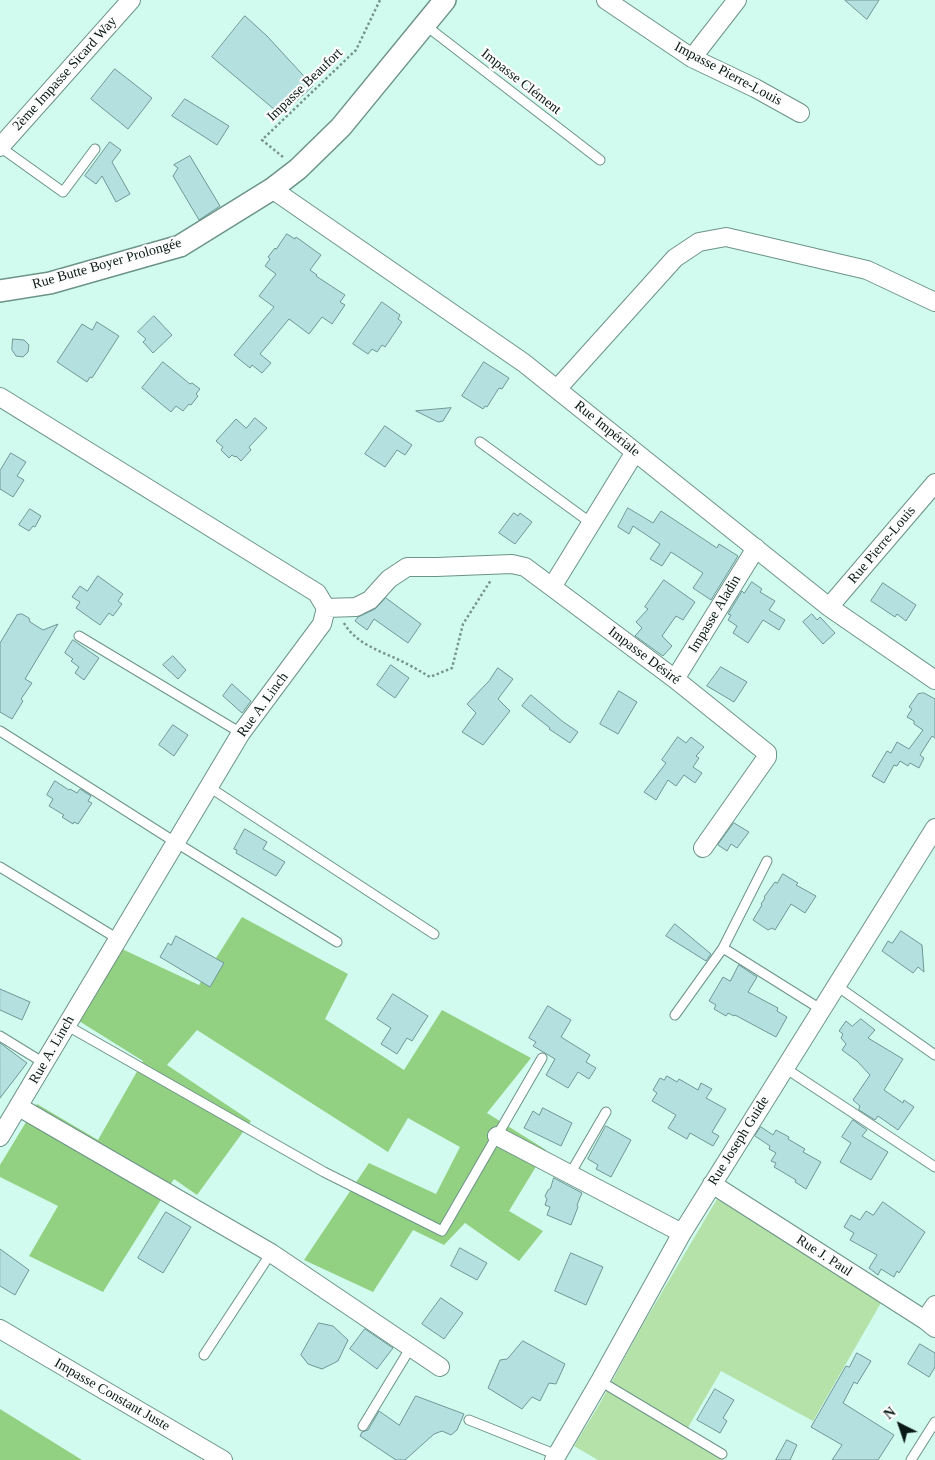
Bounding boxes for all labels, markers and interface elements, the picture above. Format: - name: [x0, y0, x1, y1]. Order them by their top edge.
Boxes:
- street label: 2ème Impasse Sicard Way: [9, 13, 121, 135]
- street label: Impasse Pierre-Louis: [671, 39, 785, 109]
- street label: Impasse Beaufort: [264, 45, 346, 125]
- street label: Impasse Clément: [478, 46, 564, 118]
- street label: Rue Butte Boyer Prolongée: [30, 235, 184, 293]
- street label: Rue Impériale: [571, 397, 643, 461]
- street label: Rue Pierre-Louis: [845, 503, 919, 587]
- street label: Impasse Aladin: [685, 572, 745, 656]
- street label: Impasse Désiré: [605, 623, 683, 689]
- street label: Rue A. Linch: [234, 669, 292, 741]
- street label: Rue A. Linch: [26, 1013, 78, 1087]
- street label: Rue Joseph Guide: [705, 1093, 773, 1189]
- street label: Rue J. Paul: [793, 1232, 855, 1280]
- street label: Impasse Constant Juste: [51, 1355, 173, 1435]
- north arrow: [875, 1400, 925, 1450]
- text: N: [881, 1404, 899, 1422]

